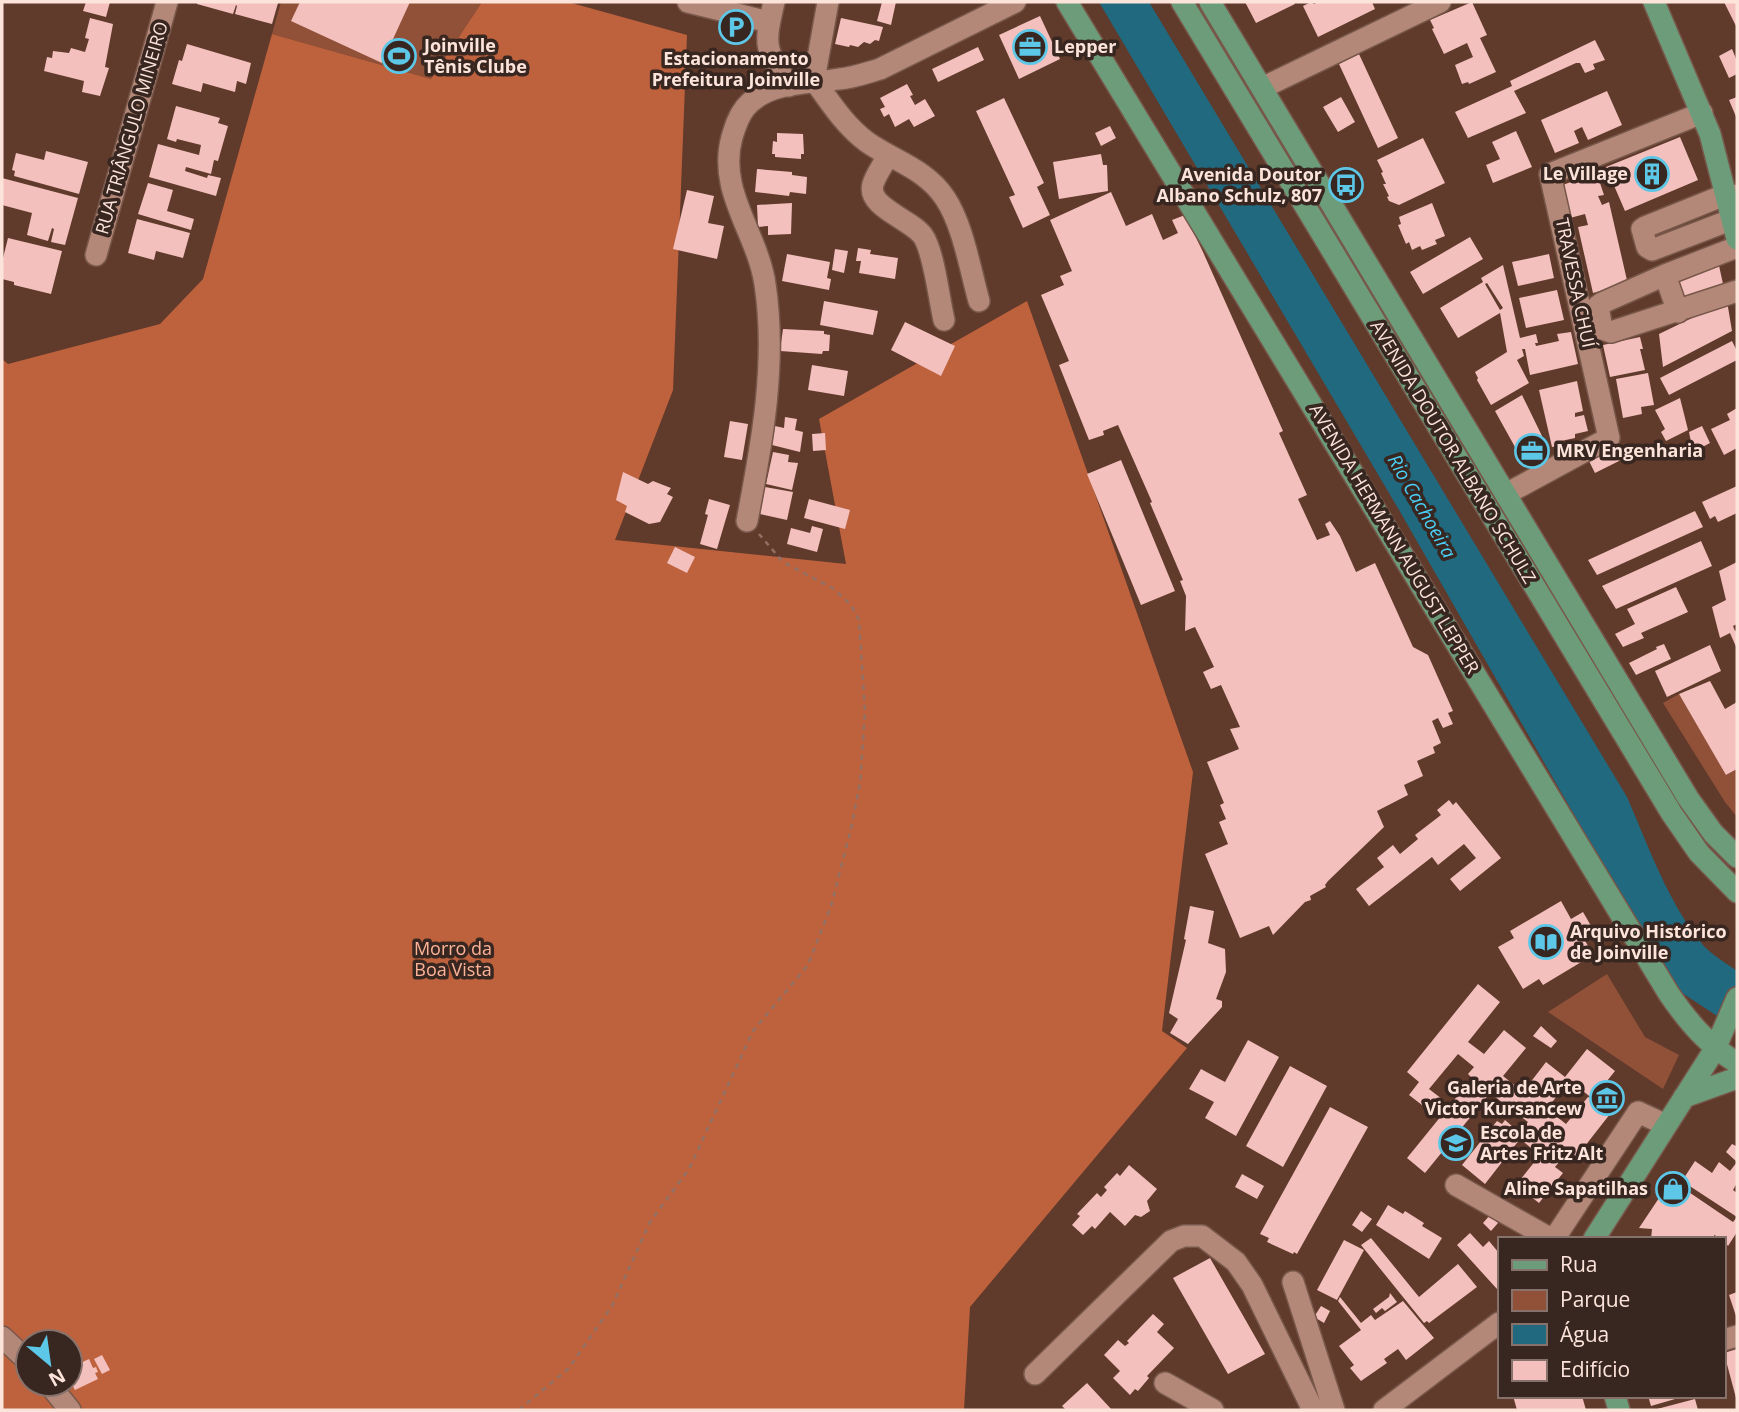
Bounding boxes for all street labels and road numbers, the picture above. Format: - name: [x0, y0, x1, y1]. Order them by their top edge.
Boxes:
- street label: RUA TRIÂNGULO MINEIRO: [89, 18, 173, 237]
- street label: TRAVESSA CHUÍ: [1551, 216, 1602, 351]
- street label: AVENIDA DOUTOR ALBANO SCHULZ: [1366, 315, 1542, 588]
- street label: AVENIDA HERMANN AUGUST LEPPER: [1305, 399, 1485, 678]

